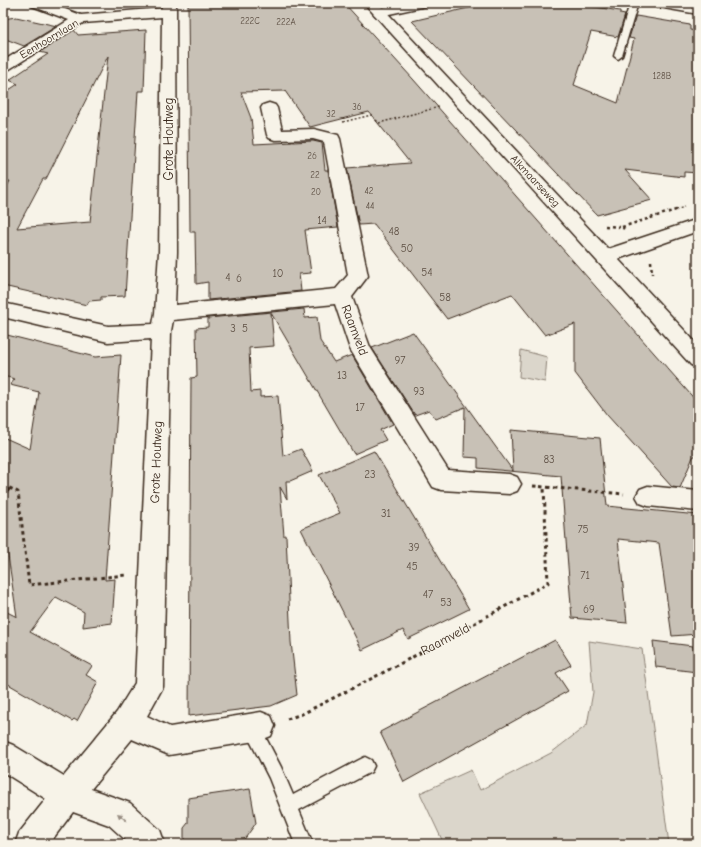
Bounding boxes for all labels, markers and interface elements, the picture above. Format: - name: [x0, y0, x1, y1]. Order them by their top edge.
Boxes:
- street label: Eenhoornlaan: [17, 16, 81, 62]
- house number: 222C: [240, 16, 260, 26]
- house number: 222A: [276, 17, 296, 27]
- house number: 128B: [653, 71, 672, 81]
- street label: Grote Houtweg: [161, 98, 176, 180]
- house number: 36: [352, 102, 362, 112]
- house number: 32: [326, 109, 336, 119]
- house number: 26: [307, 151, 317, 161]
- street label: Alkmaarseweg: [507, 152, 563, 210]
- house number: 22: [310, 170, 320, 180]
- house number: 42: [364, 186, 374, 196]
- house number: 20: [311, 187, 321, 197]
- house number: 44: [366, 201, 374, 211]
- house number: 14: [317, 214, 327, 227]
- house number: 48: [389, 225, 400, 238]
- house number: 50: [401, 242, 413, 255]
- house number: 54: [421, 266, 433, 279]
- house number: 10: [272, 267, 284, 280]
- house number: 4: [225, 271, 231, 284]
- house number: 6: [236, 272, 242, 285]
- house number: 58: [439, 291, 451, 304]
- street label: Raamveld: [338, 302, 372, 358]
- house number: 3: [230, 322, 236, 335]
- house number: 5: [242, 322, 248, 335]
- house number: 97: [394, 354, 406, 367]
- house number: 13: [337, 369, 347, 382]
- house number: 93: [413, 385, 425, 398]
- house number: 17: [355, 401, 365, 414]
- street label: Grote Houtweg: [147, 420, 165, 504]
- house number: 83: [543, 453, 555, 466]
- house number: 23: [364, 468, 376, 481]
- house number: 31: [381, 507, 391, 520]
- house number: 75: [577, 523, 589, 536]
- house number: 39: [408, 541, 420, 554]
- house number: 45: [406, 560, 418, 573]
- house number: 71: [580, 569, 590, 582]
- house number: 47: [423, 588, 433, 601]
- house number: 53: [440, 596, 452, 609]
- house number: 69: [583, 603, 595, 616]
- street label: Raamveld: [418, 620, 472, 658]
- one-way arrow: [117, 813, 128, 822]

